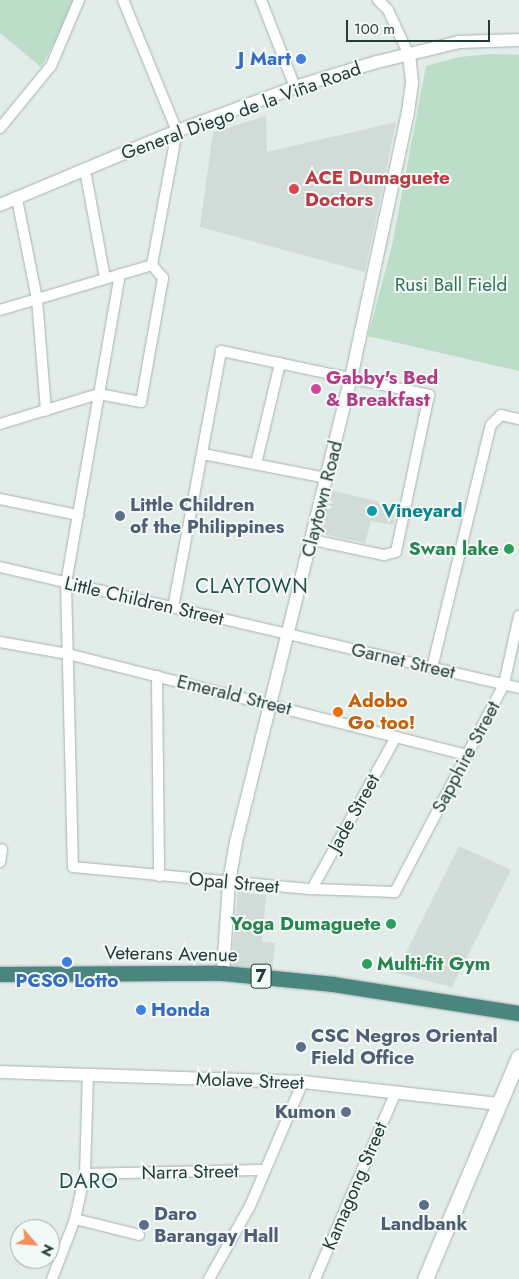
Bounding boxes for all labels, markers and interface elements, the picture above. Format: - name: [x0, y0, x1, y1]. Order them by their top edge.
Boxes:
- scale bar: [349, 10, 493, 42]
- text: 100 m: [354, 18, 395, 40]
- place label: J Mart: [238, 48, 291, 70]
- marker: J Mart: [295, 53, 307, 65]
- street label: General Diego de la Viña Road: [118, 57, 364, 165]
- place label: ACE Dumaguete Doctors: [305, 167, 450, 211]
- marker: ACE Dumaguete Doctors: [287, 182, 301, 196]
- park label: Rusi Ball Field: [395, 274, 507, 296]
- place label: Gabby's Bed & Breakfast: [326, 367, 438, 411]
- marker: Gabby's Bed & Breakfast: [310, 383, 322, 395]
- street label: Claytown Road: [297, 439, 347, 559]
- place label: Little Children of the Philippines: [130, 494, 284, 538]
- place label: Vineyard: [382, 500, 462, 522]
- marker: Vineyard: [366, 505, 378, 517]
- marker: Little Children of the Philippines: [114, 510, 126, 522]
- place label: Swan lake: [409, 538, 499, 560]
- marker: Swan lake: [503, 543, 515, 555]
- street label: Little Children Street: [62, 572, 226, 630]
- district label: CLAYTOWN: [194, 574, 310, 598]
- street label: Garnet Street: [349, 638, 457, 684]
- street label: Emerald Street: [175, 670, 293, 720]
- place label: Adobo Go too!: [348, 690, 415, 734]
- street label: Sapphire Street: [427, 697, 505, 817]
- marker: Adobo Go too!: [332, 706, 344, 718]
- street label: Jade Street: [323, 770, 385, 856]
- street label: Opal Street: [188, 868, 280, 898]
- place label: Yoga Dumaguete: [231, 913, 381, 935]
- marker: Yoga Dumaguete: [385, 918, 397, 930]
- street label: Veterans Avenue: [104, 941, 238, 967]
- place label: Multi-fit Gym: [377, 953, 490, 975]
- marker: PCSO Lotto: [61, 956, 73, 968]
- marker: Multi-fit Gym: [361, 958, 373, 970]
- road number: 7: [250, 960, 272, 991]
- place label: PCSO Lotto: [16, 970, 118, 992]
- place label: Honda: [151, 999, 210, 1021]
- marker: Honda: [135, 1004, 147, 1016]
- place label: CSC Negros Oriental Field Office: [311, 1025, 498, 1069]
- marker: CSC Negros Oriental Field Office: [295, 1041, 307, 1053]
- street label: Molave Street: [196, 1068, 304, 1094]
- place label: Kumon: [275, 1101, 336, 1123]
- marker: Kumon: [340, 1106, 352, 1118]
- street label: Kamagong Street: [318, 1119, 392, 1253]
- street label: Narra Street: [141, 1160, 239, 1184]
- district label: DARO: [59, 1168, 119, 1194]
- marker: Landbank: [418, 1199, 430, 1211]
- place label: Daro Barangay Hall: [154, 1203, 279, 1247]
- place label: Landbank: [381, 1213, 467, 1235]
- north arrow: [10, 1219, 60, 1269]
- marker: Daro Barangay Hall: [138, 1219, 150, 1231]
- text: N: [36, 1241, 59, 1260]

